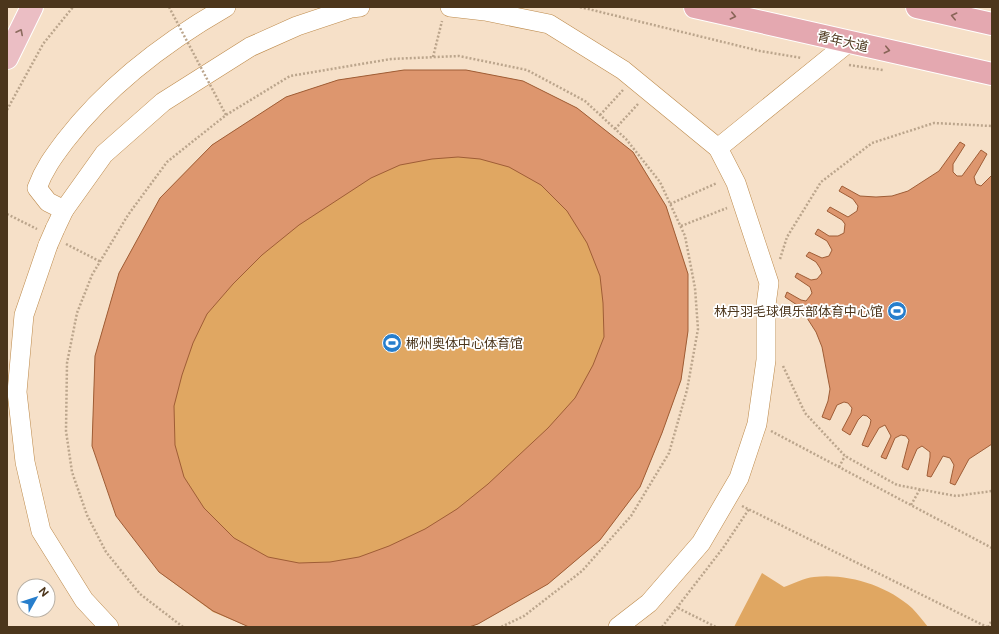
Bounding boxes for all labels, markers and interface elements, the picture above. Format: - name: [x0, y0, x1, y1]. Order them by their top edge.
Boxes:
- one-way arrow: [730, 11, 736, 19]
- one-way arrow: [951, 12, 958, 20]
- street label: 青年大道: [816, 28, 870, 55]
- one-way arrow: [15, 29, 23, 37]
- one-way arrow: [884, 46, 890, 54]
- sports icon: 林丹羽毛球俱乐部体育中心馆: [886, 300, 908, 322]
- place label: 林丹羽毛球俱乐部体育中心馆: [714, 304, 883, 319]
- sports icon: 郴州奥体中心体育馆: [381, 332, 403, 354]
- place label: 郴州奥体中心体育馆: [406, 336, 523, 351]
- north arrow: [16, 578, 56, 618]
- text: N: [36, 585, 51, 599]

